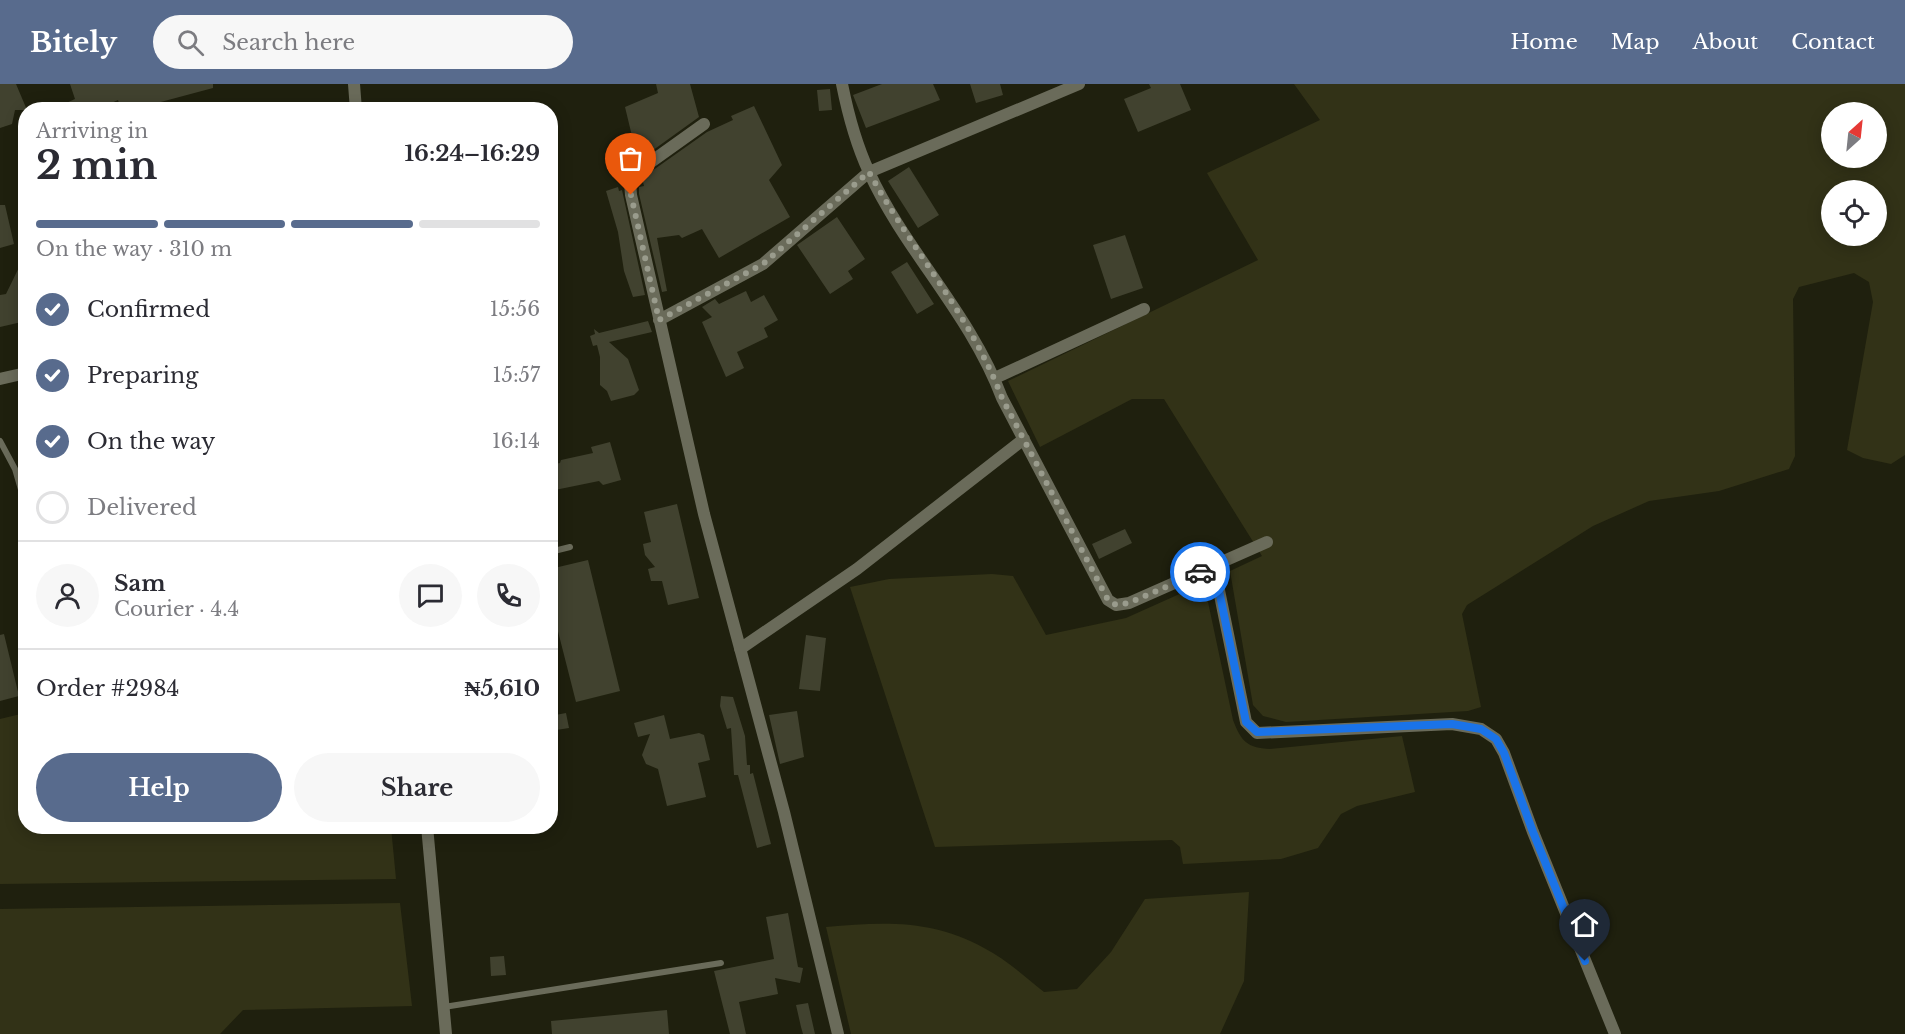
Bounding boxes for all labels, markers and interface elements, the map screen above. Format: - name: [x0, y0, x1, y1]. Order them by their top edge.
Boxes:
- search box: [153, 15, 573, 69]
- text: Bitely: [30, 25, 117, 60]
- icon: search: [174, 26, 207, 59]
- text: Search here: [222, 29, 355, 56]
- text: Home: [1511, 29, 1578, 55]
- text: Map: [1611, 29, 1659, 55]
- text: About: [1692, 29, 1758, 55]
- text: Contact: [1791, 29, 1875, 55]
- north arrow: [1821, 102, 1887, 168]
- map controls: [1821, 102, 1887, 246]
- text: Arriving in: [36, 119, 148, 143]
- pin: [605, 133, 656, 195]
- text: 16:24–16:29: [405, 140, 540, 167]
- text: 2 min: [36, 141, 157, 190]
- icon: bag: [614, 142, 647, 175]
- button: locate: [1821, 180, 1887, 246]
- text: On the way · 310 m: [36, 237, 232, 261]
- icon: check: [36, 293, 69, 326]
- text: Confirmed: [87, 296, 210, 323]
- text: 15:56: [490, 297, 540, 321]
- icon: check: [36, 359, 69, 392]
- text: Preparing: [87, 362, 198, 389]
- text: 15:57: [493, 363, 540, 387]
- icon: check: [36, 425, 69, 458]
- text: On the way: [87, 428, 215, 455]
- text: 16:14: [492, 429, 540, 453]
- text: Delivered: [87, 494, 197, 521]
- courier: [1170, 542, 1230, 602]
- icon: car: [1184, 556, 1217, 589]
- button: person: [36, 564, 99, 627]
- button: chat: [399, 564, 462, 627]
- button: phone: [477, 564, 540, 627]
- text: Sam: [114, 570, 166, 597]
- text: Courier · 4.4: [114, 597, 239, 621]
- text: Order #2984: [36, 675, 179, 702]
- text: ₦5,610: [465, 675, 540, 702]
- button: Help: [36, 753, 282, 822]
- button: Share: [294, 753, 540, 822]
- pin: [1559, 899, 1610, 961]
- icon: home: [1568, 908, 1601, 941]

